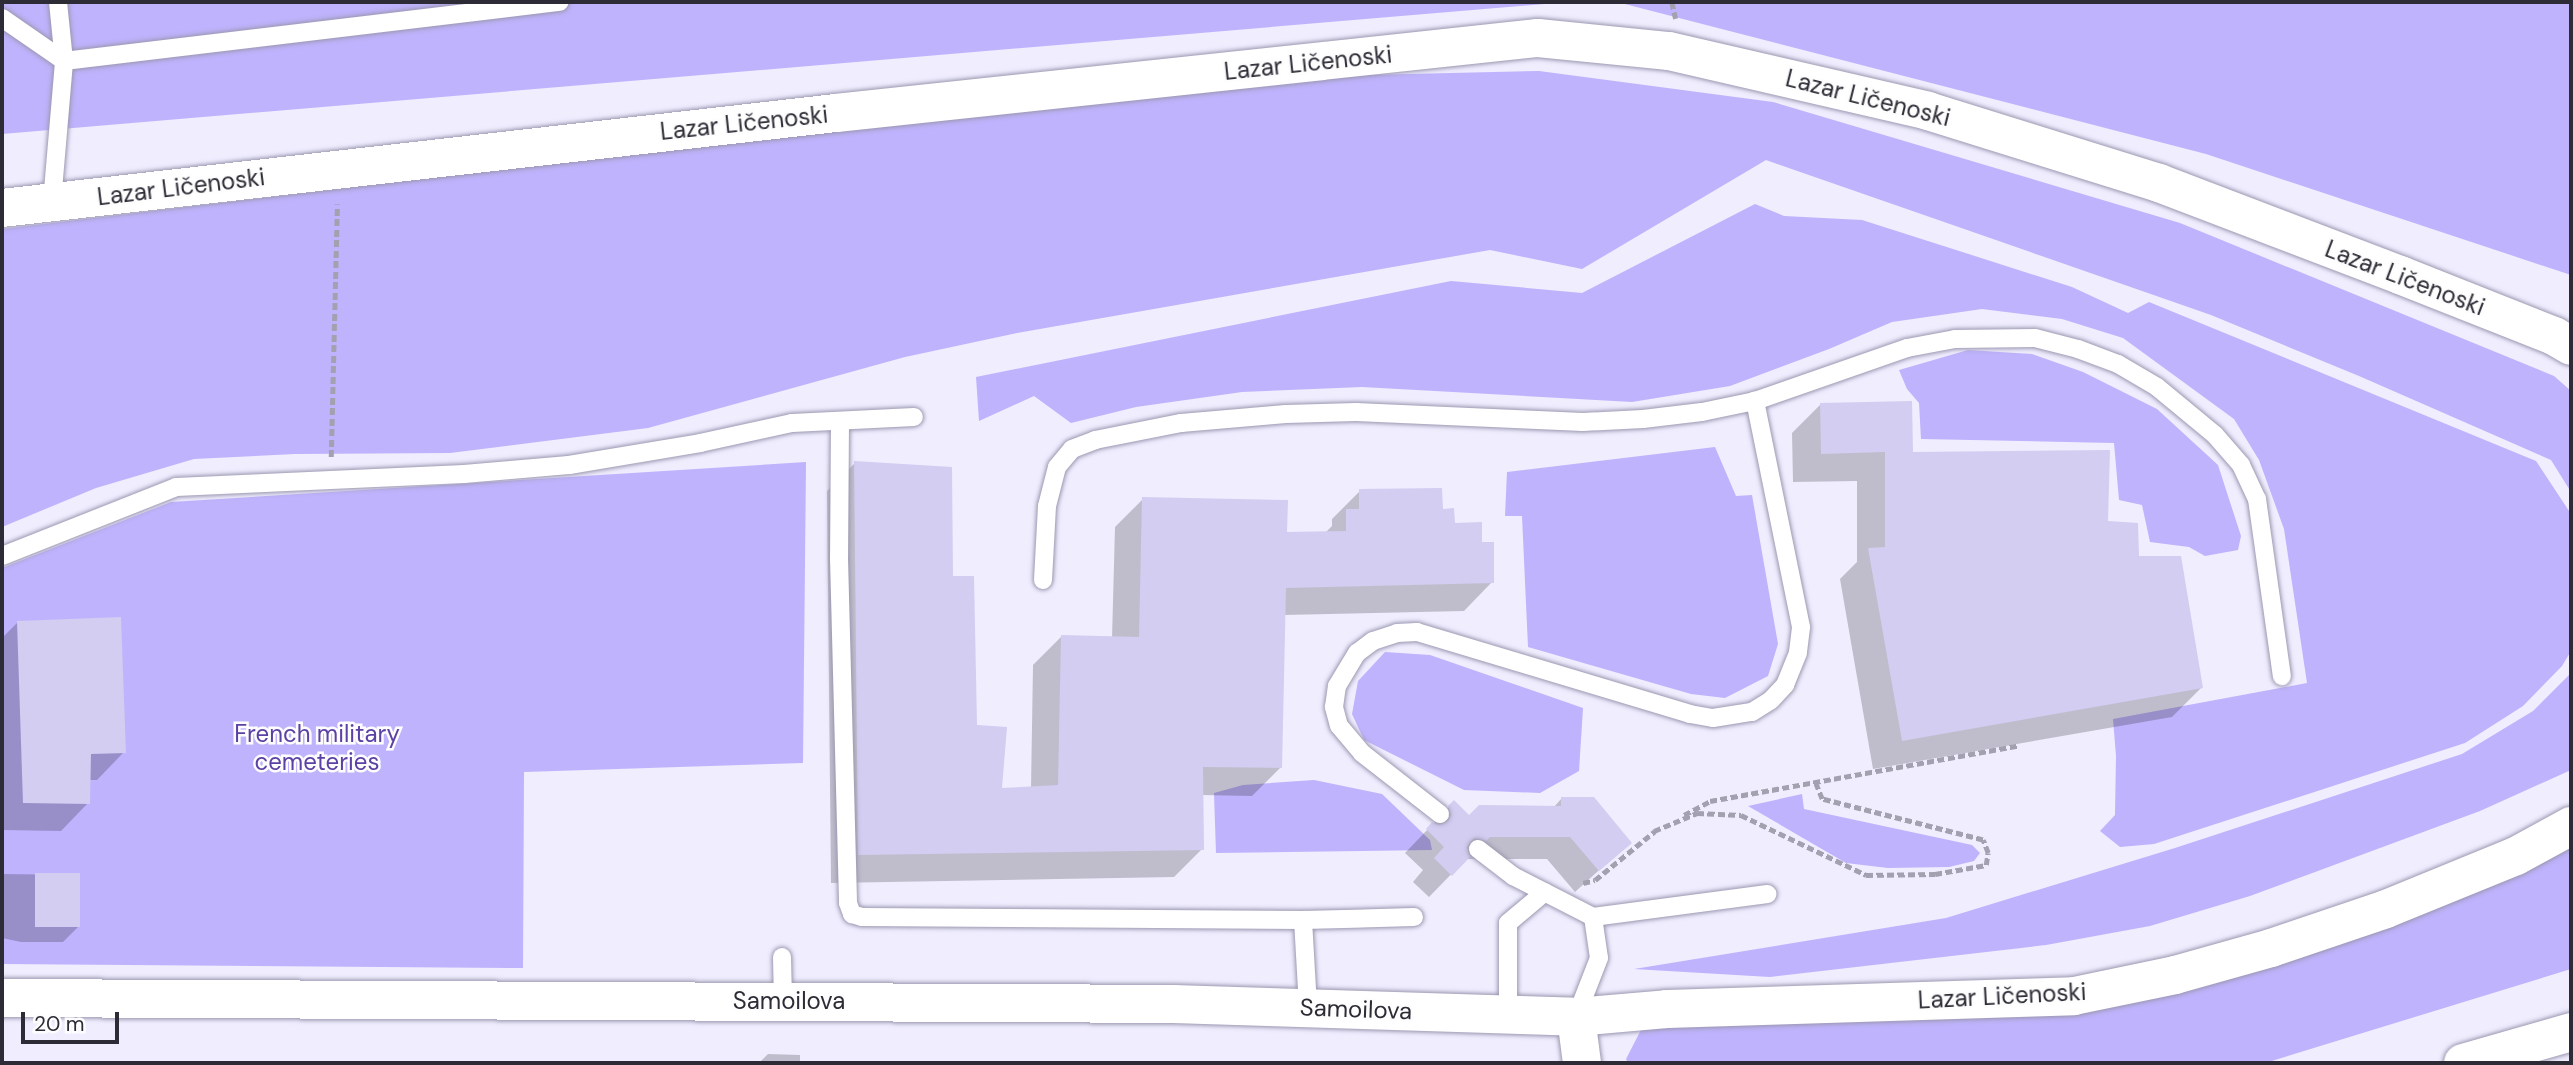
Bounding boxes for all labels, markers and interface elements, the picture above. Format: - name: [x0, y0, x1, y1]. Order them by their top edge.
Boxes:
- street label: Lazar Ličenoski: [1223, 40, 1393, 86]
- street label: Lazar Ličenoski: [1783, 64, 1953, 132]
- street label: Lazar Ličenoski: [659, 100, 829, 146]
- street label: Lazar Ličenoski: [96, 162, 266, 212]
- street label: Lazar Ličenoski: [2321, 234, 2489, 322]
- park label: French military cemeteries: [234, 720, 400, 776]
- street label: Lazar Ličenoski: [1917, 977, 2087, 1015]
- street label: Samoilova: [733, 987, 845, 1015]
- street label: Samoilova: [1299, 993, 1413, 1025]
- scale bar: [24, 998, 122, 1042]
- text: 20 m: [34, 1010, 85, 1038]

